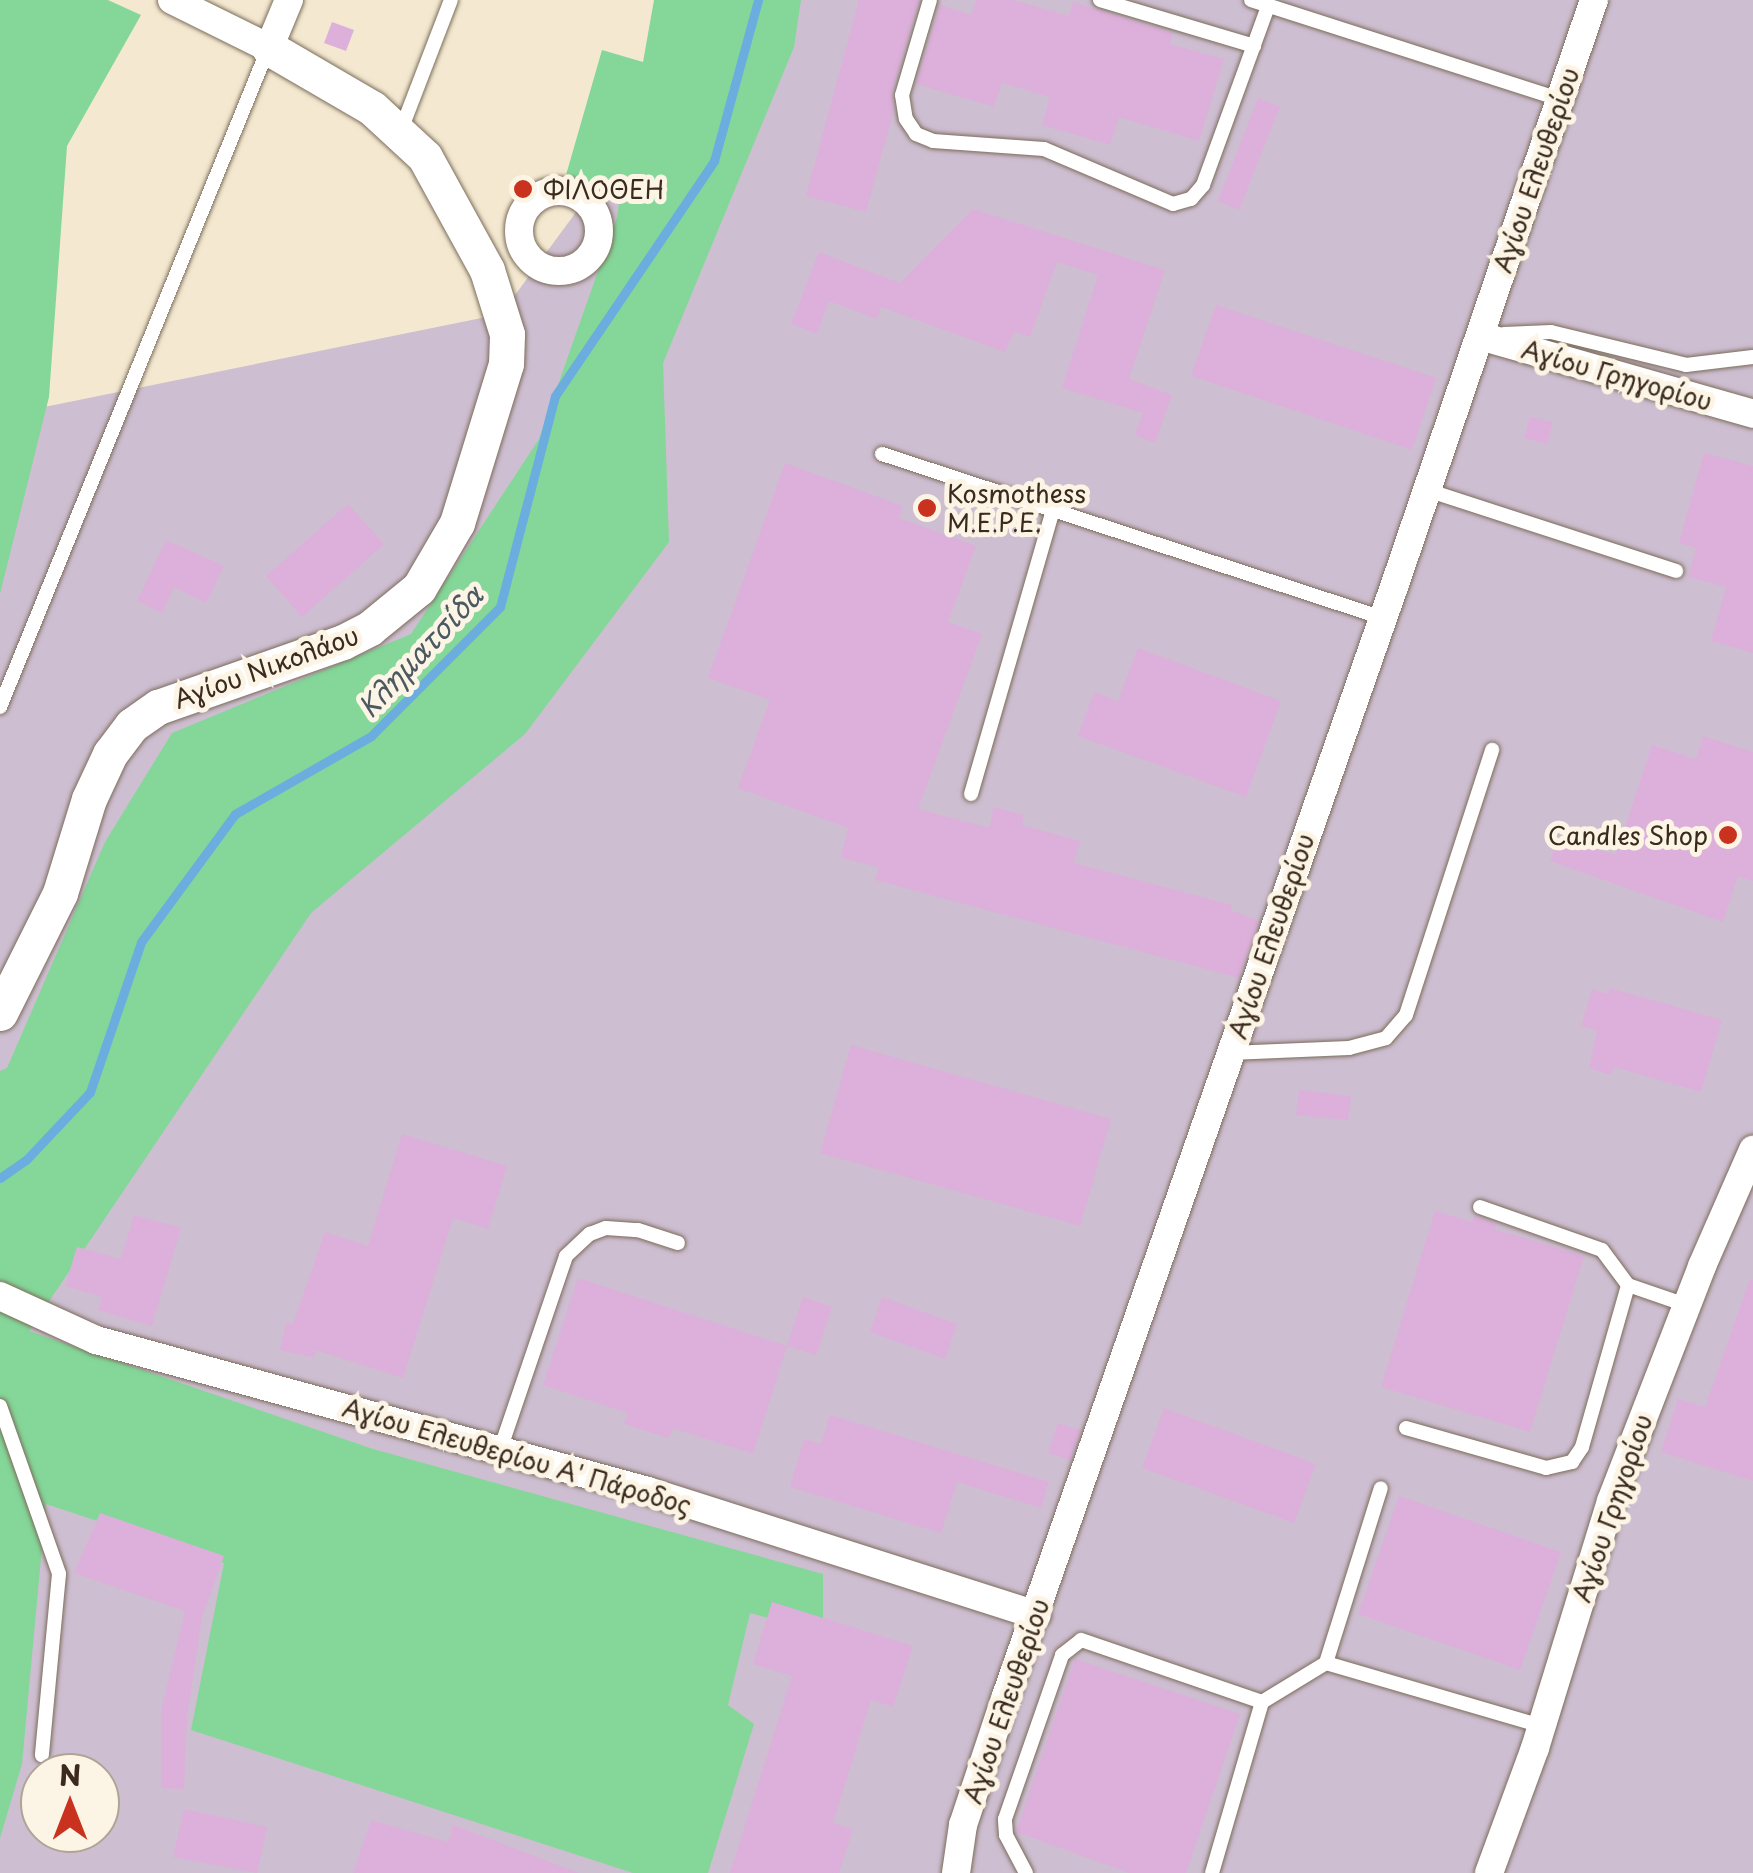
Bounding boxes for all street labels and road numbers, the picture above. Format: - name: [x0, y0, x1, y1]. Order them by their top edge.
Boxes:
- street label: Αγίου Ελευθερίου: [1487, 64, 1585, 276]
- street label: Αγίου Γρηγορίου: [1519, 334, 1715, 416]
- street label: Αγίου Νικολάου: [170, 620, 362, 714]
- street label: Αγίου Ελευθερίου: [1222, 830, 1320, 1042]
- street label: Αγίου Ελευθερίου Α' Πάροδος: [339, 1392, 695, 1520]
- street label: Αγίου Γρηγορίου: [1566, 1410, 1658, 1606]
- street label: Αγίου Ελευθερίου: [957, 1595, 1055, 1807]

